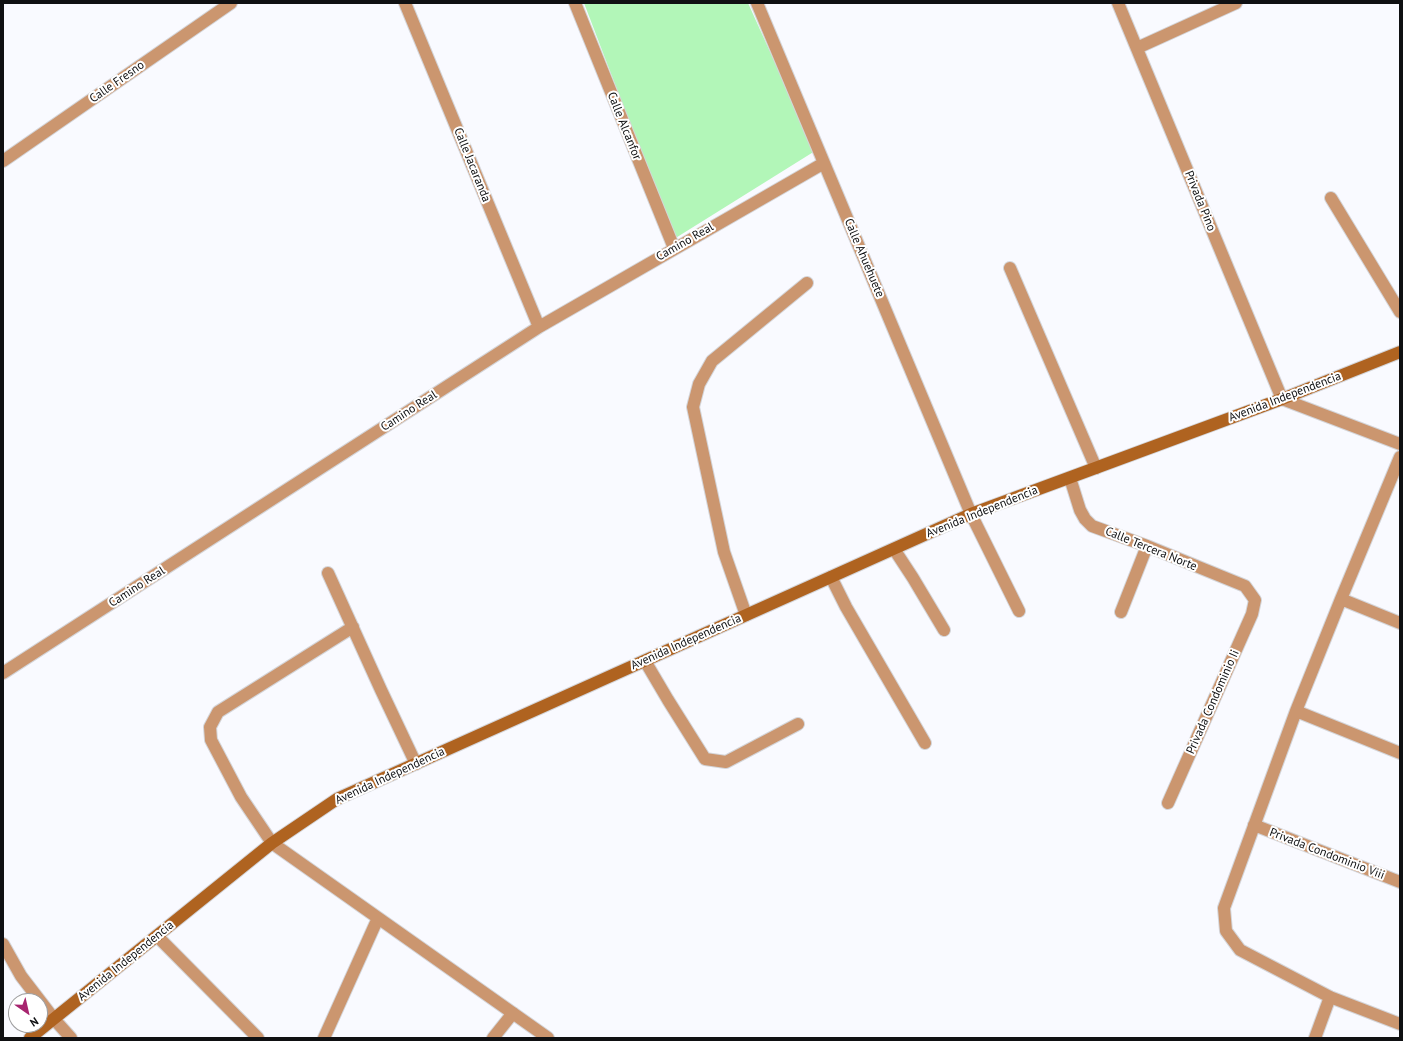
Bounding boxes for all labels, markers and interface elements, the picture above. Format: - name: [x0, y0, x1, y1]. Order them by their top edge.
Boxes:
- street label: Calle Fresno: [87, 58, 147, 106]
- street label: Calle Alcanfor: [604, 90, 644, 162]
- street label: Calle Jacaranda: [451, 126, 493, 204]
- street label: Privada Pino: [1181, 169, 1219, 233]
- street label: Calle Ahuehuete: [841, 216, 887, 300]
- street label: Camino Real: [654, 220, 716, 264]
- street label: Avenida Independencia: [1227, 369, 1343, 425]
- street label: Camino Real: [378, 388, 440, 434]
- street label: Avenida Independencia: [924, 483, 1040, 541]
- street label: Calle Tercera Norte: [1103, 524, 1199, 574]
- street label: Camino Real: [106, 564, 168, 610]
- street label: Avenida Independencia: [629, 611, 743, 673]
- street label: Privada Condominio Ii: [1184, 648, 1242, 756]
- street label: Avenida Independencia: [333, 744, 447, 808]
- street label: Privada Condominio Viii: [1267, 825, 1387, 883]
- street label: Avenida Independencia: [75, 918, 177, 1004]
- north arrow: [8, 993, 48, 1033]
- text: N: [27, 1014, 41, 1030]

